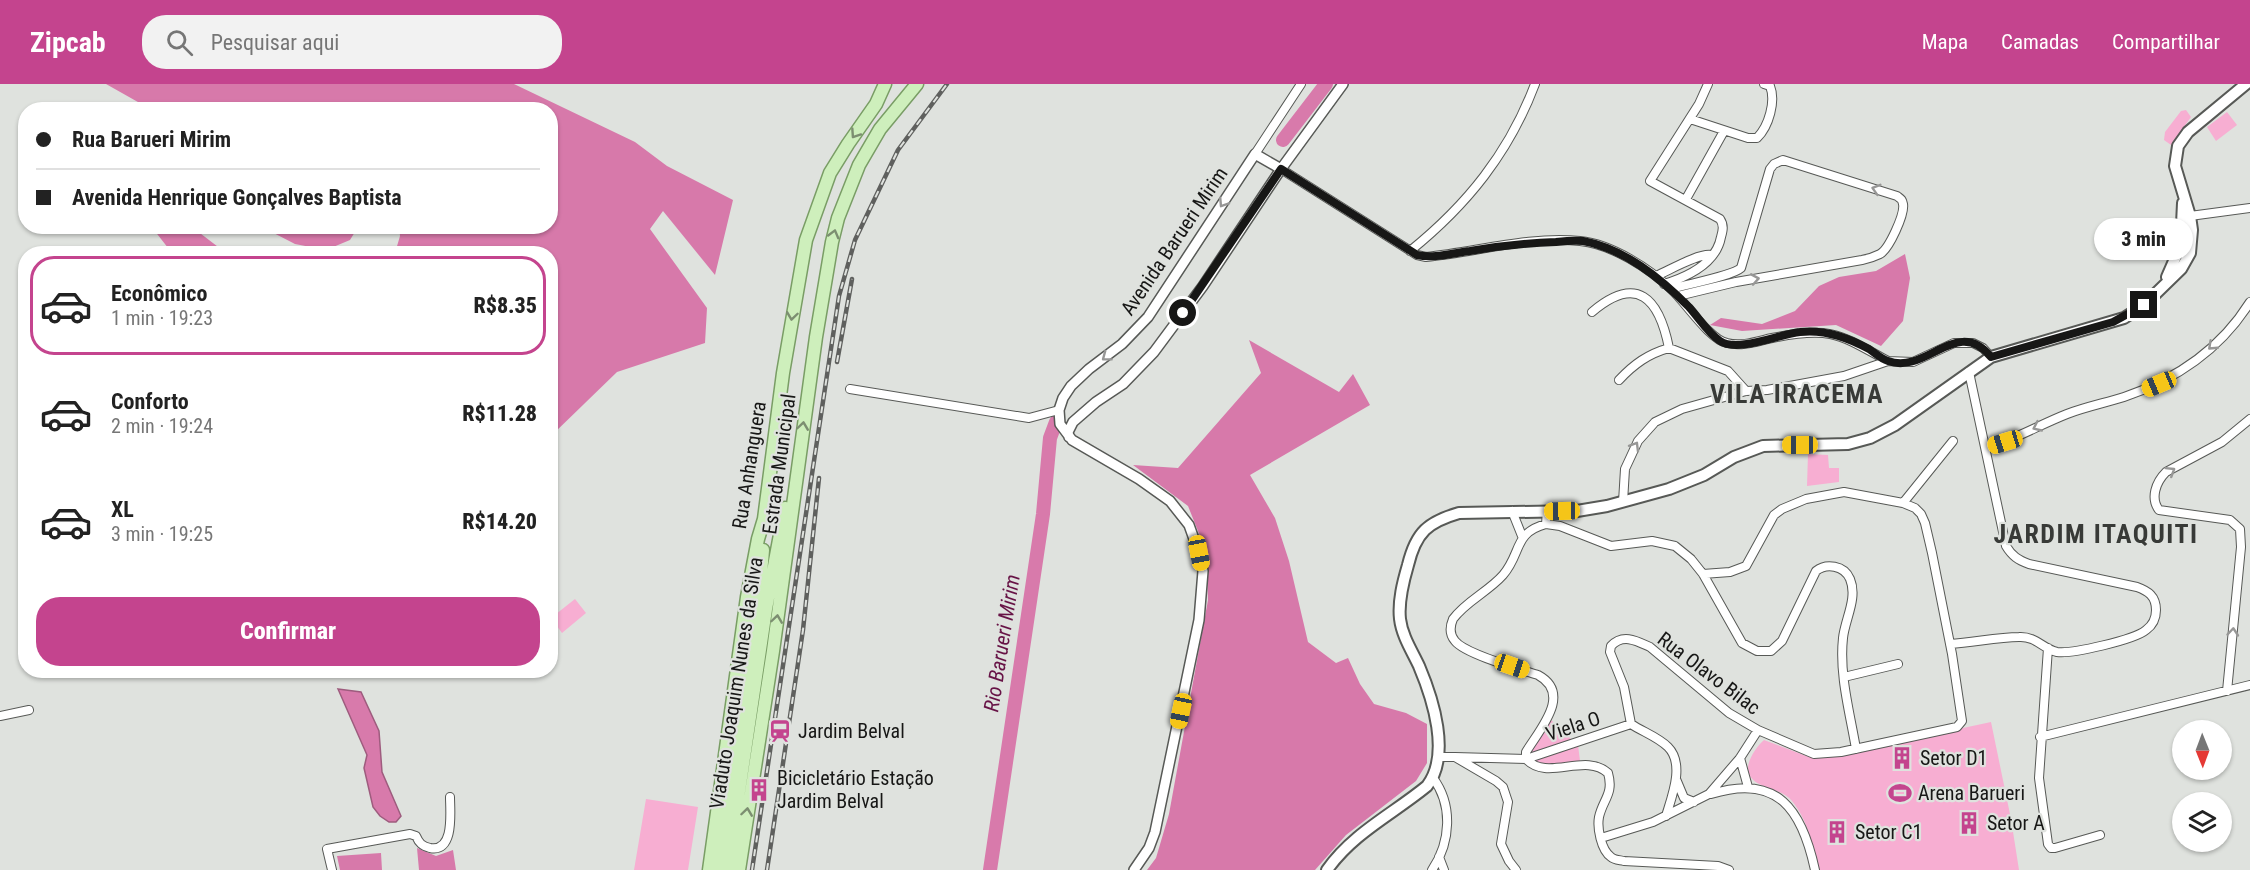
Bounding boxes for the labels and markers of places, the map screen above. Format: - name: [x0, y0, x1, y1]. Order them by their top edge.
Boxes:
- station icon: Jardim Belval: [767, 718, 793, 744]
- place label: Jardim Belval: [798, 719, 905, 743]
- building icon: Setor D1: [1889, 745, 1915, 771]
- place label: Setor D1: [1920, 746, 1987, 770]
- place label: Bicicletário Estação Jardim Belval: [777, 766, 934, 813]
- building icon: Bicicletário Estação Jardim Belval: [746, 777, 772, 803]
- sports icon: Arena Barueri: [1887, 780, 1913, 806]
- place label: Arena Barueri: [1918, 781, 2025, 805]
- building icon: Setor A: [1956, 810, 1982, 836]
- place label: Setor A: [1987, 811, 2045, 835]
- building icon: Setor C1: [1824, 819, 1850, 845]
- place label: Setor C1: [1855, 820, 1922, 844]

